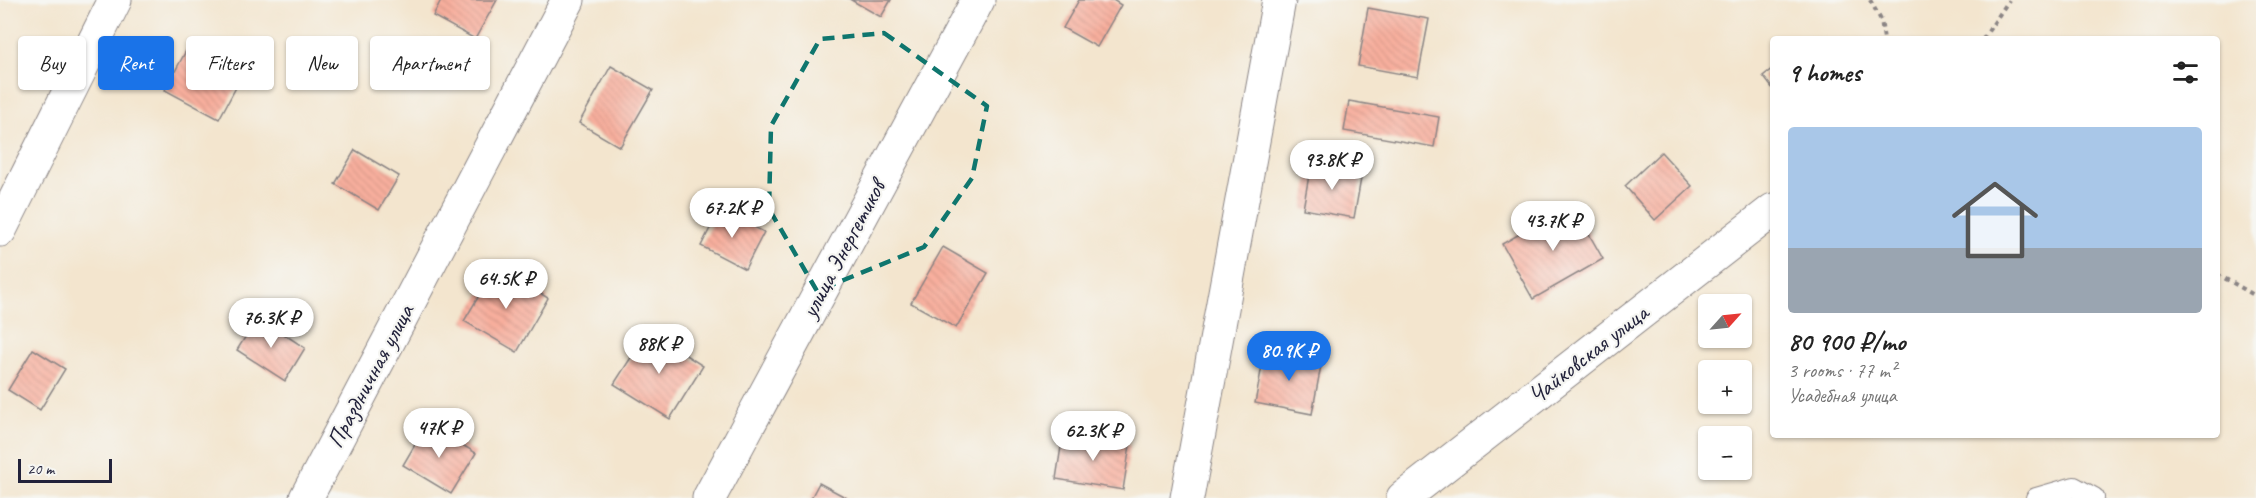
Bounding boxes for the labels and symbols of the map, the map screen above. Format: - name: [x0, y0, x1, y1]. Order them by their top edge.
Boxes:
- pin: 93.8K ₽: [1277, 140, 1387, 191]
- street label: улица Энергетиков: [793, 172, 894, 324]
- pin: 67.2K ₽: [677, 188, 787, 239]
- pin: 43.7K ₽: [1498, 201, 1608, 252]
- pin: 64.5K ₽: [451, 259, 561, 310]
- north arrow: [1698, 294, 1752, 348]
- street label: Чайковская улица: [1522, 297, 1656, 410]
- pin: 76.3K ₽: [216, 298, 326, 349]
- street label: Праздничная улица: [320, 298, 421, 453]
- pin: 88K ₽: [617, 324, 701, 375]
- pin: 80.9K ₽: [1234, 331, 1344, 382]
- pin: 47K ₽: [397, 408, 481, 459]
- pin: 62.3K ₽: [1038, 411, 1148, 462]
- scale bar: [18, 456, 112, 484]

